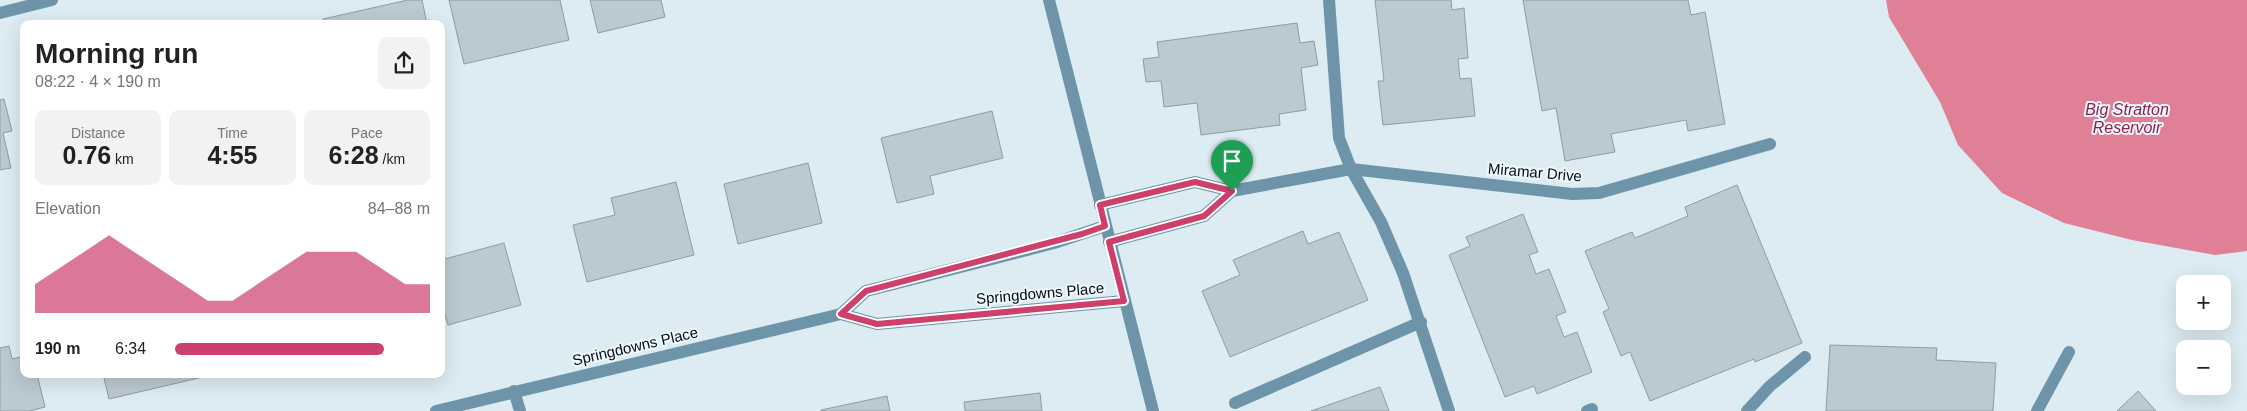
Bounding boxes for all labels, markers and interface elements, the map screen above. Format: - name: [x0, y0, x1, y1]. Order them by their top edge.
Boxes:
- button: share: [378, 37, 430, 89]
- text: Morning run: [35, 38, 198, 69]
- text: 08:22 · 4 × 190 m: [35, 73, 161, 90]
- water label: Big Stratton Reservoir: [2085, 101, 2169, 136]
- text: Distance: [71, 125, 125, 141]
- text: Time: [217, 125, 248, 141]
- text: Pace: [351, 125, 383, 141]
- pin: [1211, 140, 1253, 191]
- text: 0.76: [63, 141, 111, 169]
- text: 4:55: [207, 141, 258, 169]
- text: 6:28: [329, 141, 379, 169]
- icon: arrive: [1218, 147, 1246, 175]
- text: km: [111, 151, 134, 167]
- text: /km: [379, 151, 405, 167]
- street label: Miramar Drive: [1487, 159, 1583, 185]
- text: Elevation: [35, 200, 101, 217]
- text: 84–88 m: [368, 200, 430, 217]
- map controls: [2176, 275, 2231, 395]
- button: +: [2176, 275, 2231, 330]
- street label: Springdowns Place: [975, 279, 1105, 307]
- street label: Springdowns Place: [571, 323, 699, 369]
- text: 190 m: [35, 340, 80, 357]
- text: 6:34: [115, 340, 146, 357]
- button: −: [2176, 340, 2231, 395]

